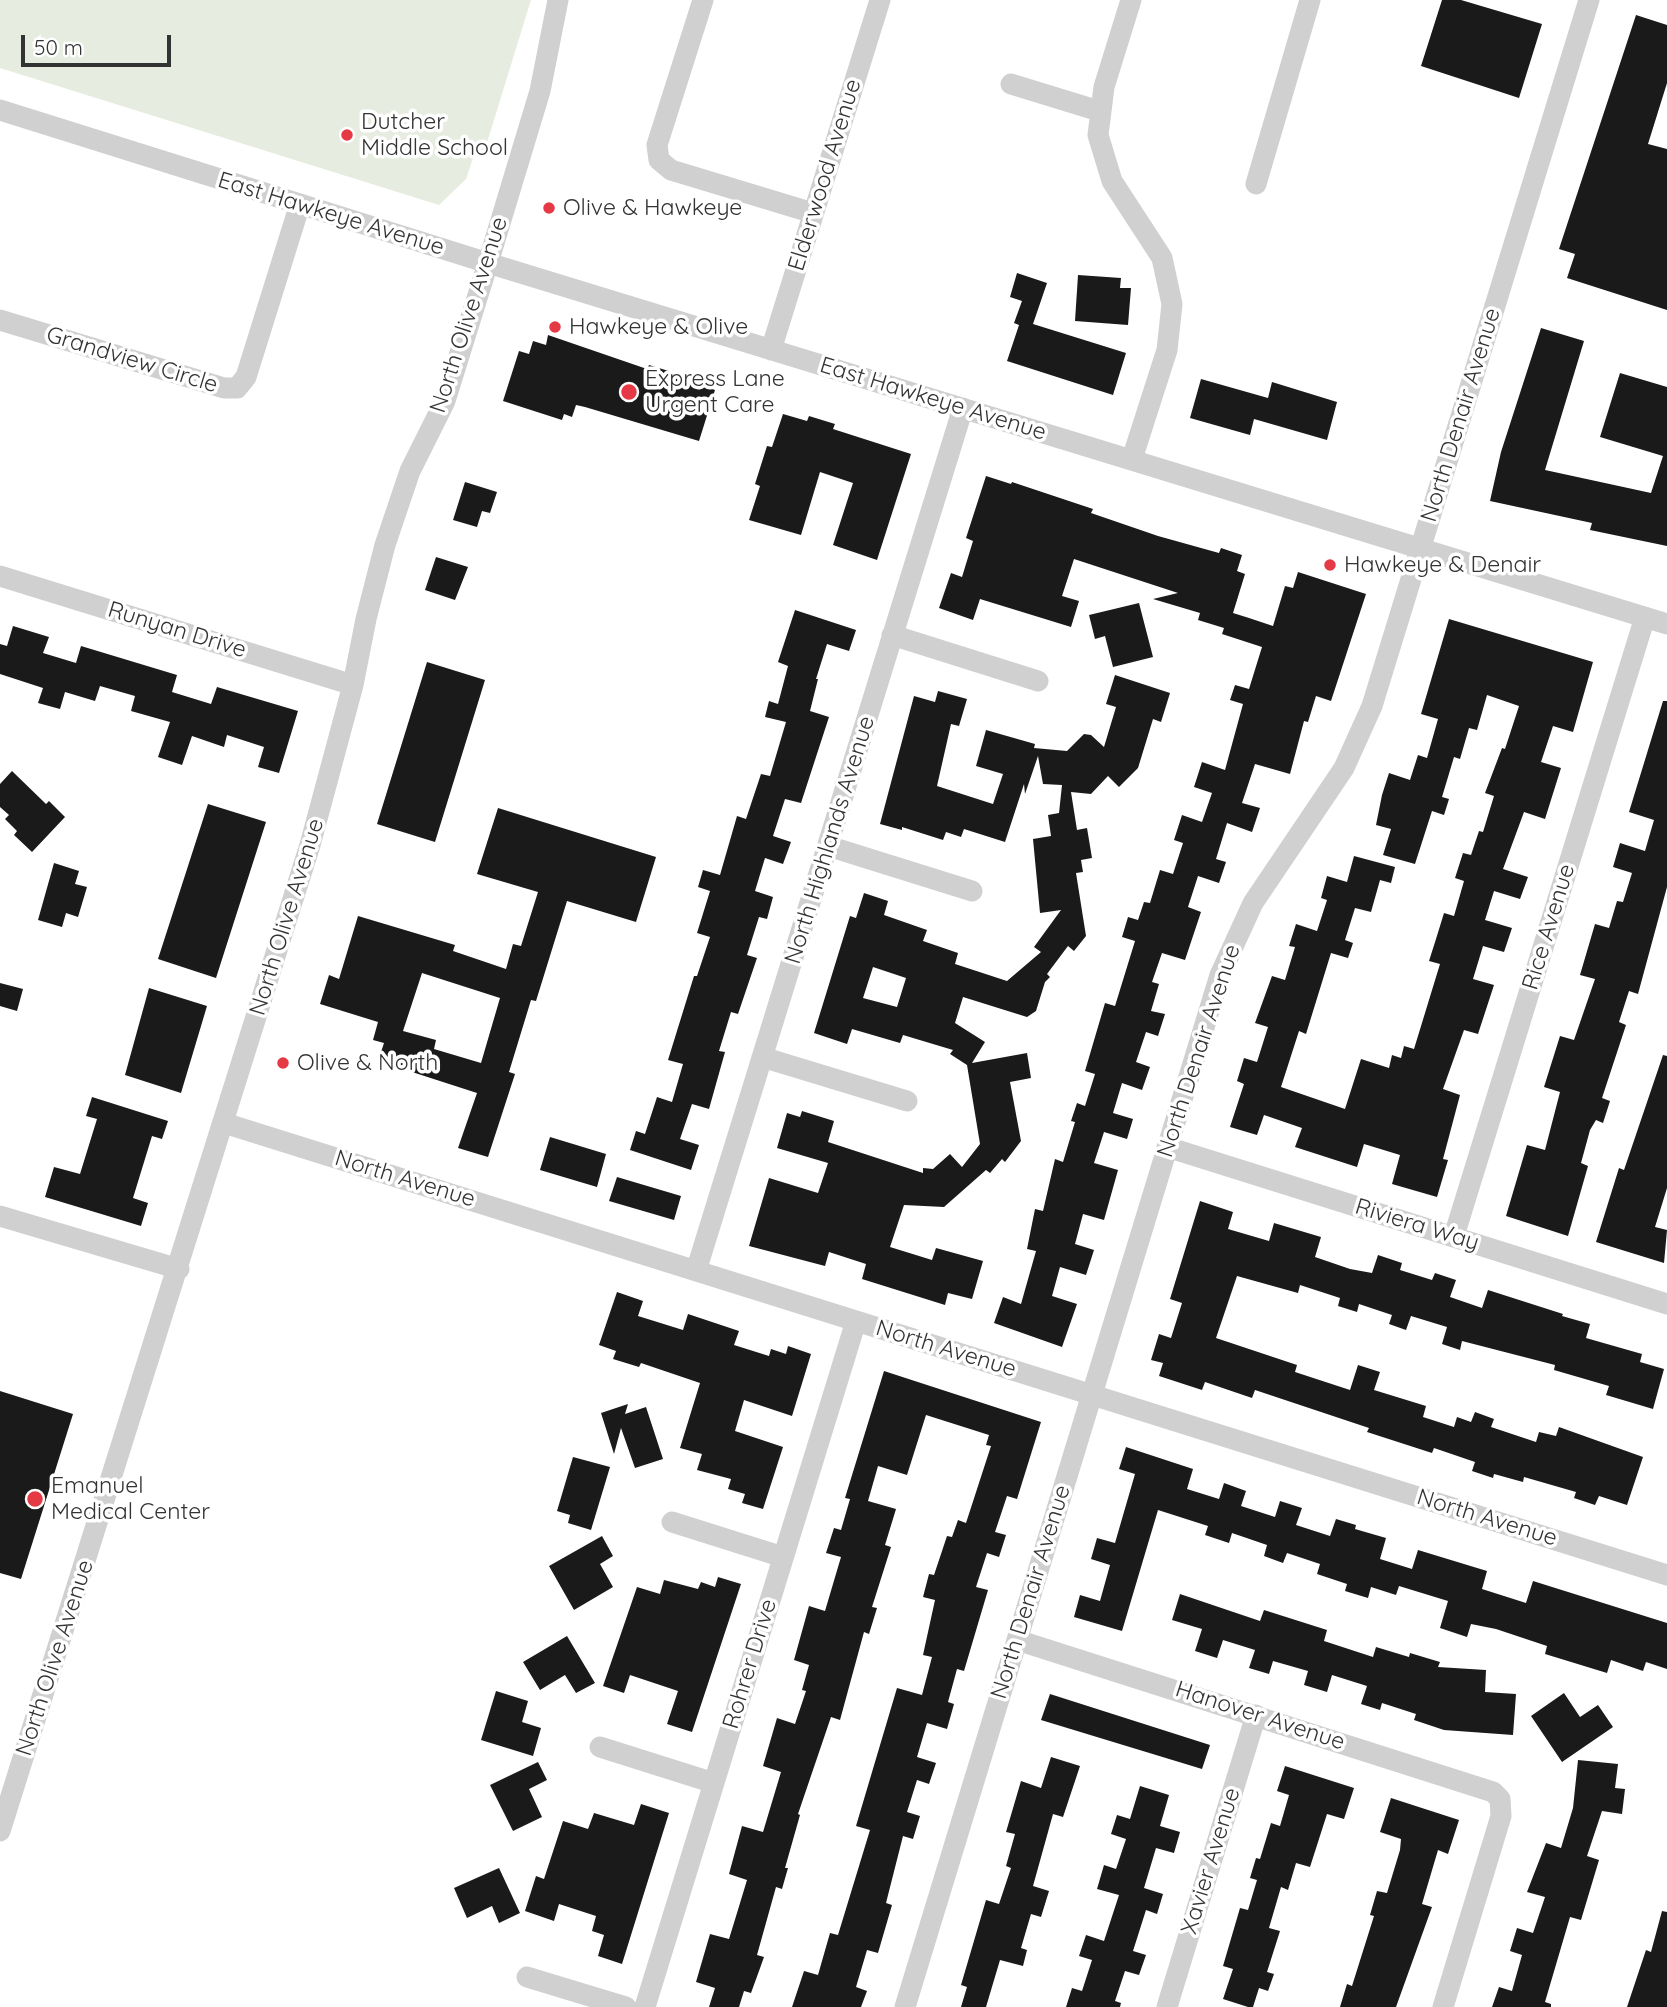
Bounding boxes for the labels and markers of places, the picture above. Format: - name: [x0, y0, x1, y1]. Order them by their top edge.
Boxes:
- place label: Dutcher Middle School: [361, 108, 508, 162]
- marker: Dutcher Middle School: [339, 127, 355, 143]
- place label: Olive & Hawkeye: [563, 194, 742, 222]
- marker: Olive & Hawkeye: [541, 200, 557, 216]
- place label: Hawkeye & Olive: [569, 313, 748, 341]
- marker: Hawkeye & Olive: [547, 319, 563, 335]
- place label: Express Lane Urgent Care: [645, 365, 785, 419]
- marker: Express Lane Urgent Care: [619, 382, 639, 402]
- place label: Hawkeye & Denair: [1344, 551, 1541, 579]
- marker: Hawkeye & Denair: [1322, 557, 1338, 573]
- place label: Olive & North: [297, 1049, 438, 1077]
- marker: Olive & North: [275, 1055, 291, 1071]
- place label: Emanuel Medical Center: [51, 1472, 210, 1526]
- marker: Emanuel Medical Center: [25, 1489, 45, 1509]

